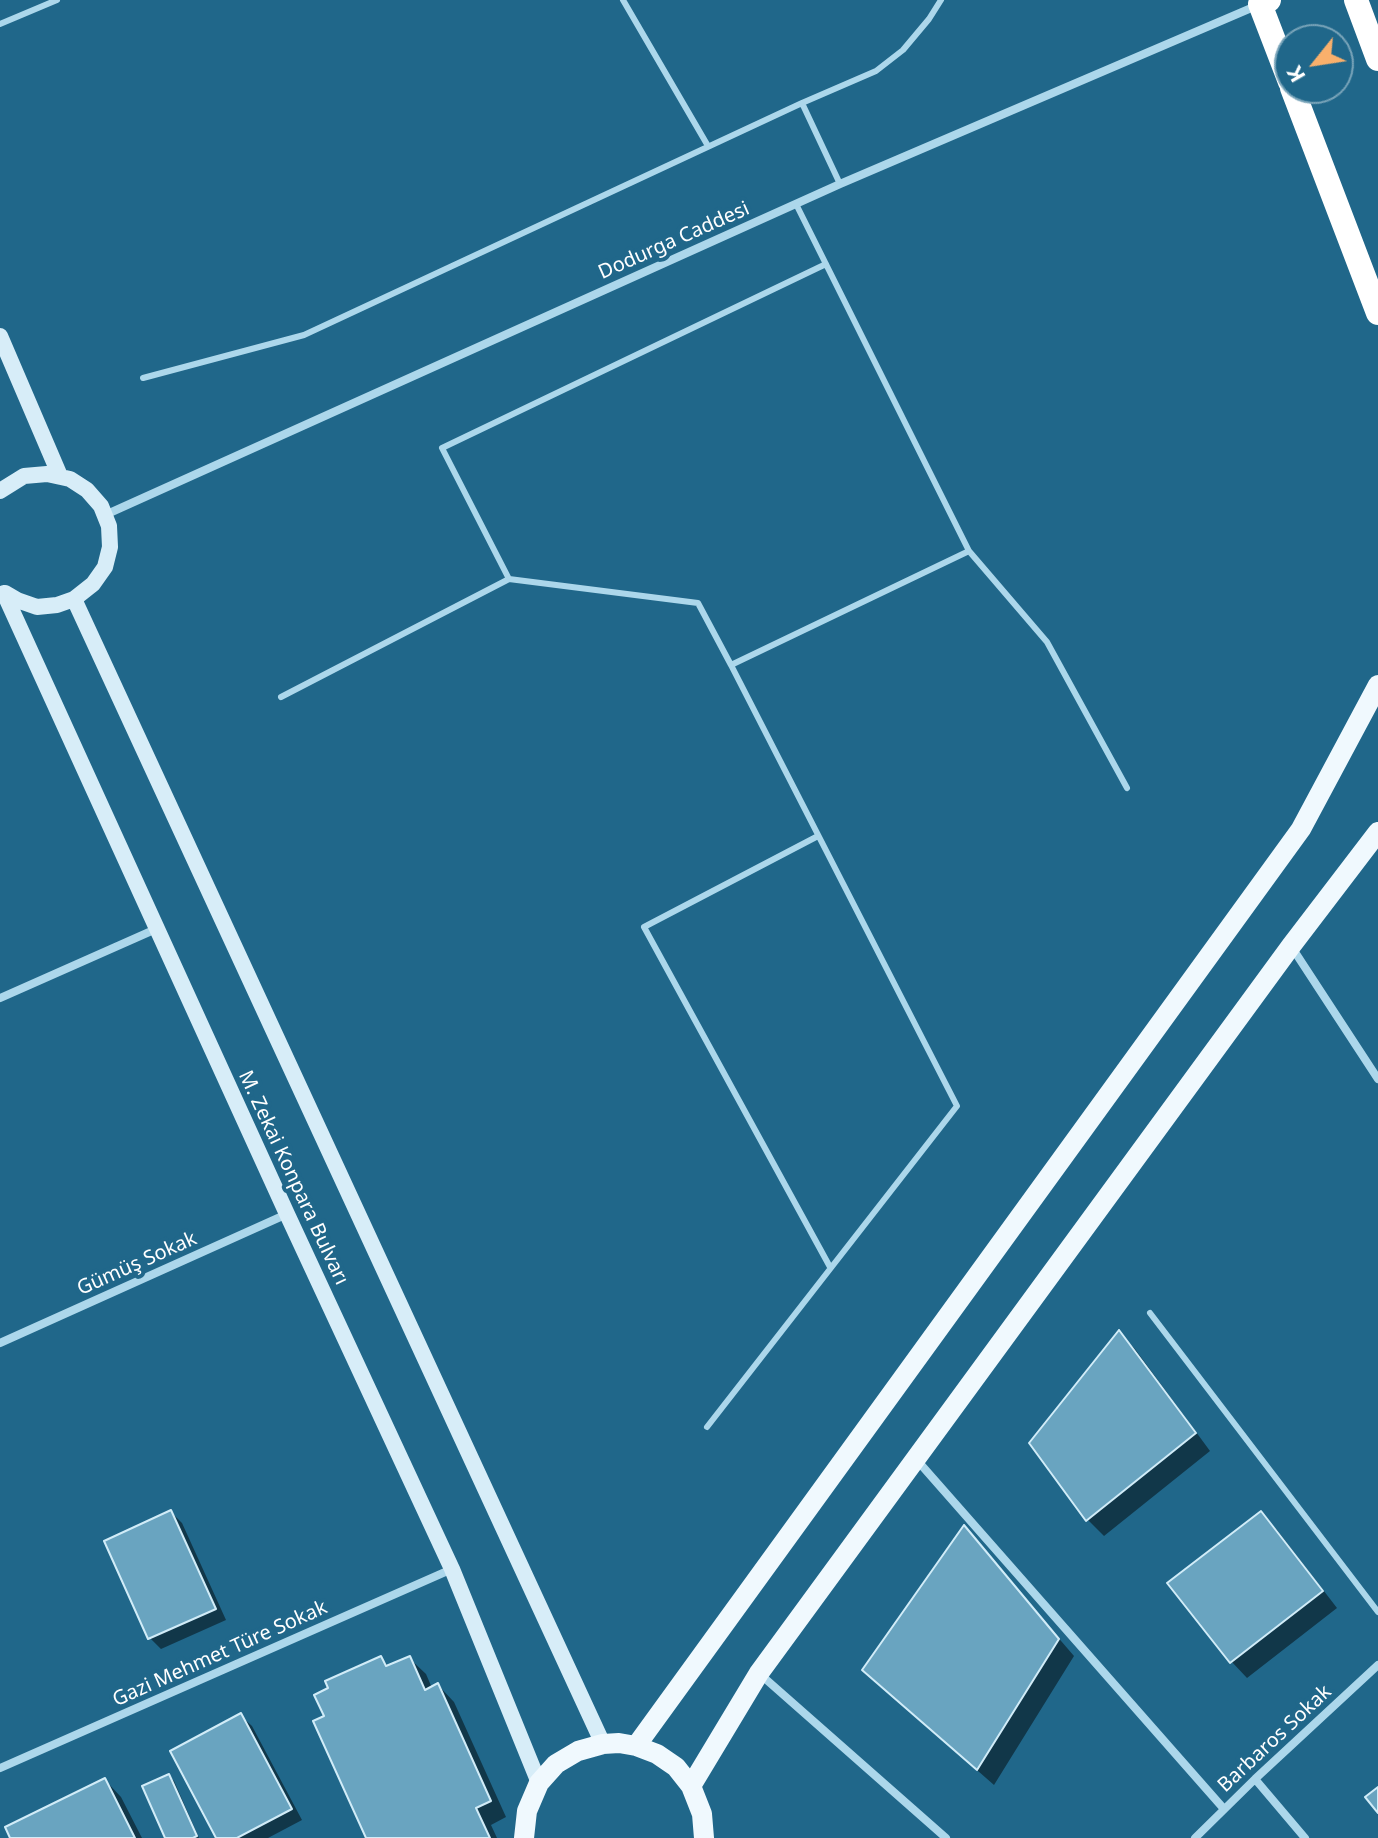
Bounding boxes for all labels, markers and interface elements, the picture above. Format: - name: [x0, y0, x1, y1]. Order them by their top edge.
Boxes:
- north arrow: [1274, 24, 1354, 104]
- text: K: [1278, 61, 1312, 89]
- street label: Dodurga Caddesi: [595, 197, 753, 285]
- street label: M. Zekai Konpara Bulvarı: [233, 1067, 353, 1289]
- street label: Gümüş Sokak: [73, 1227, 201, 1301]
- street label: Gazi Mehmet Türe Sokak: [109, 1596, 331, 1712]
- street label: Barbaros Sokak: [1213, 1680, 1337, 1798]

